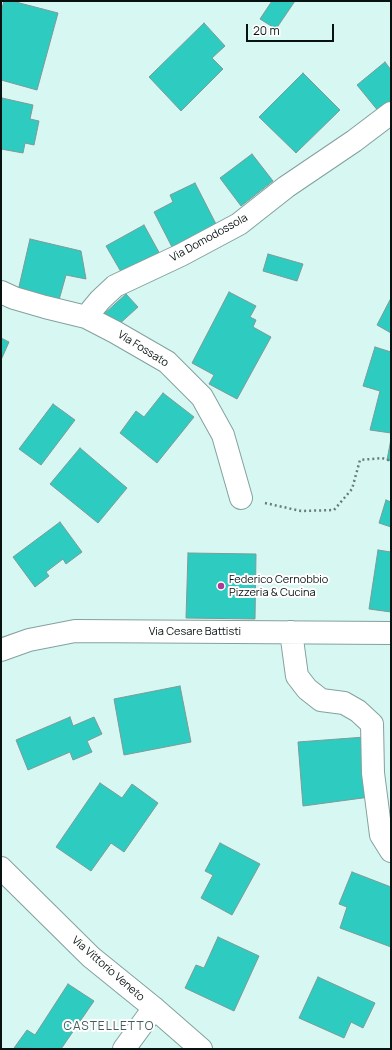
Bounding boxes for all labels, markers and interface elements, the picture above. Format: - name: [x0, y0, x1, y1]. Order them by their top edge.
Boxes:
- scale bar: [248, 16, 336, 42]
- text: 20 m: [253, 22, 280, 39]
- street label: Via Domodossola: [168, 211, 250, 265]
- street label: Via Fossato: [115, 328, 171, 370]
- place label: Federico Cernobbio Pizzeria & Cucina: [229, 573, 328, 599]
- marker: Federico Cernobbio Pizzeria & Cucina: [216, 581, 226, 591]
- street label: Via Cesare Battisti: [149, 625, 241, 639]
- street label: Via Vittorio Veneto: [69, 934, 147, 1004]
- district label: CASTELLETTO: [64, 1020, 154, 1034]

